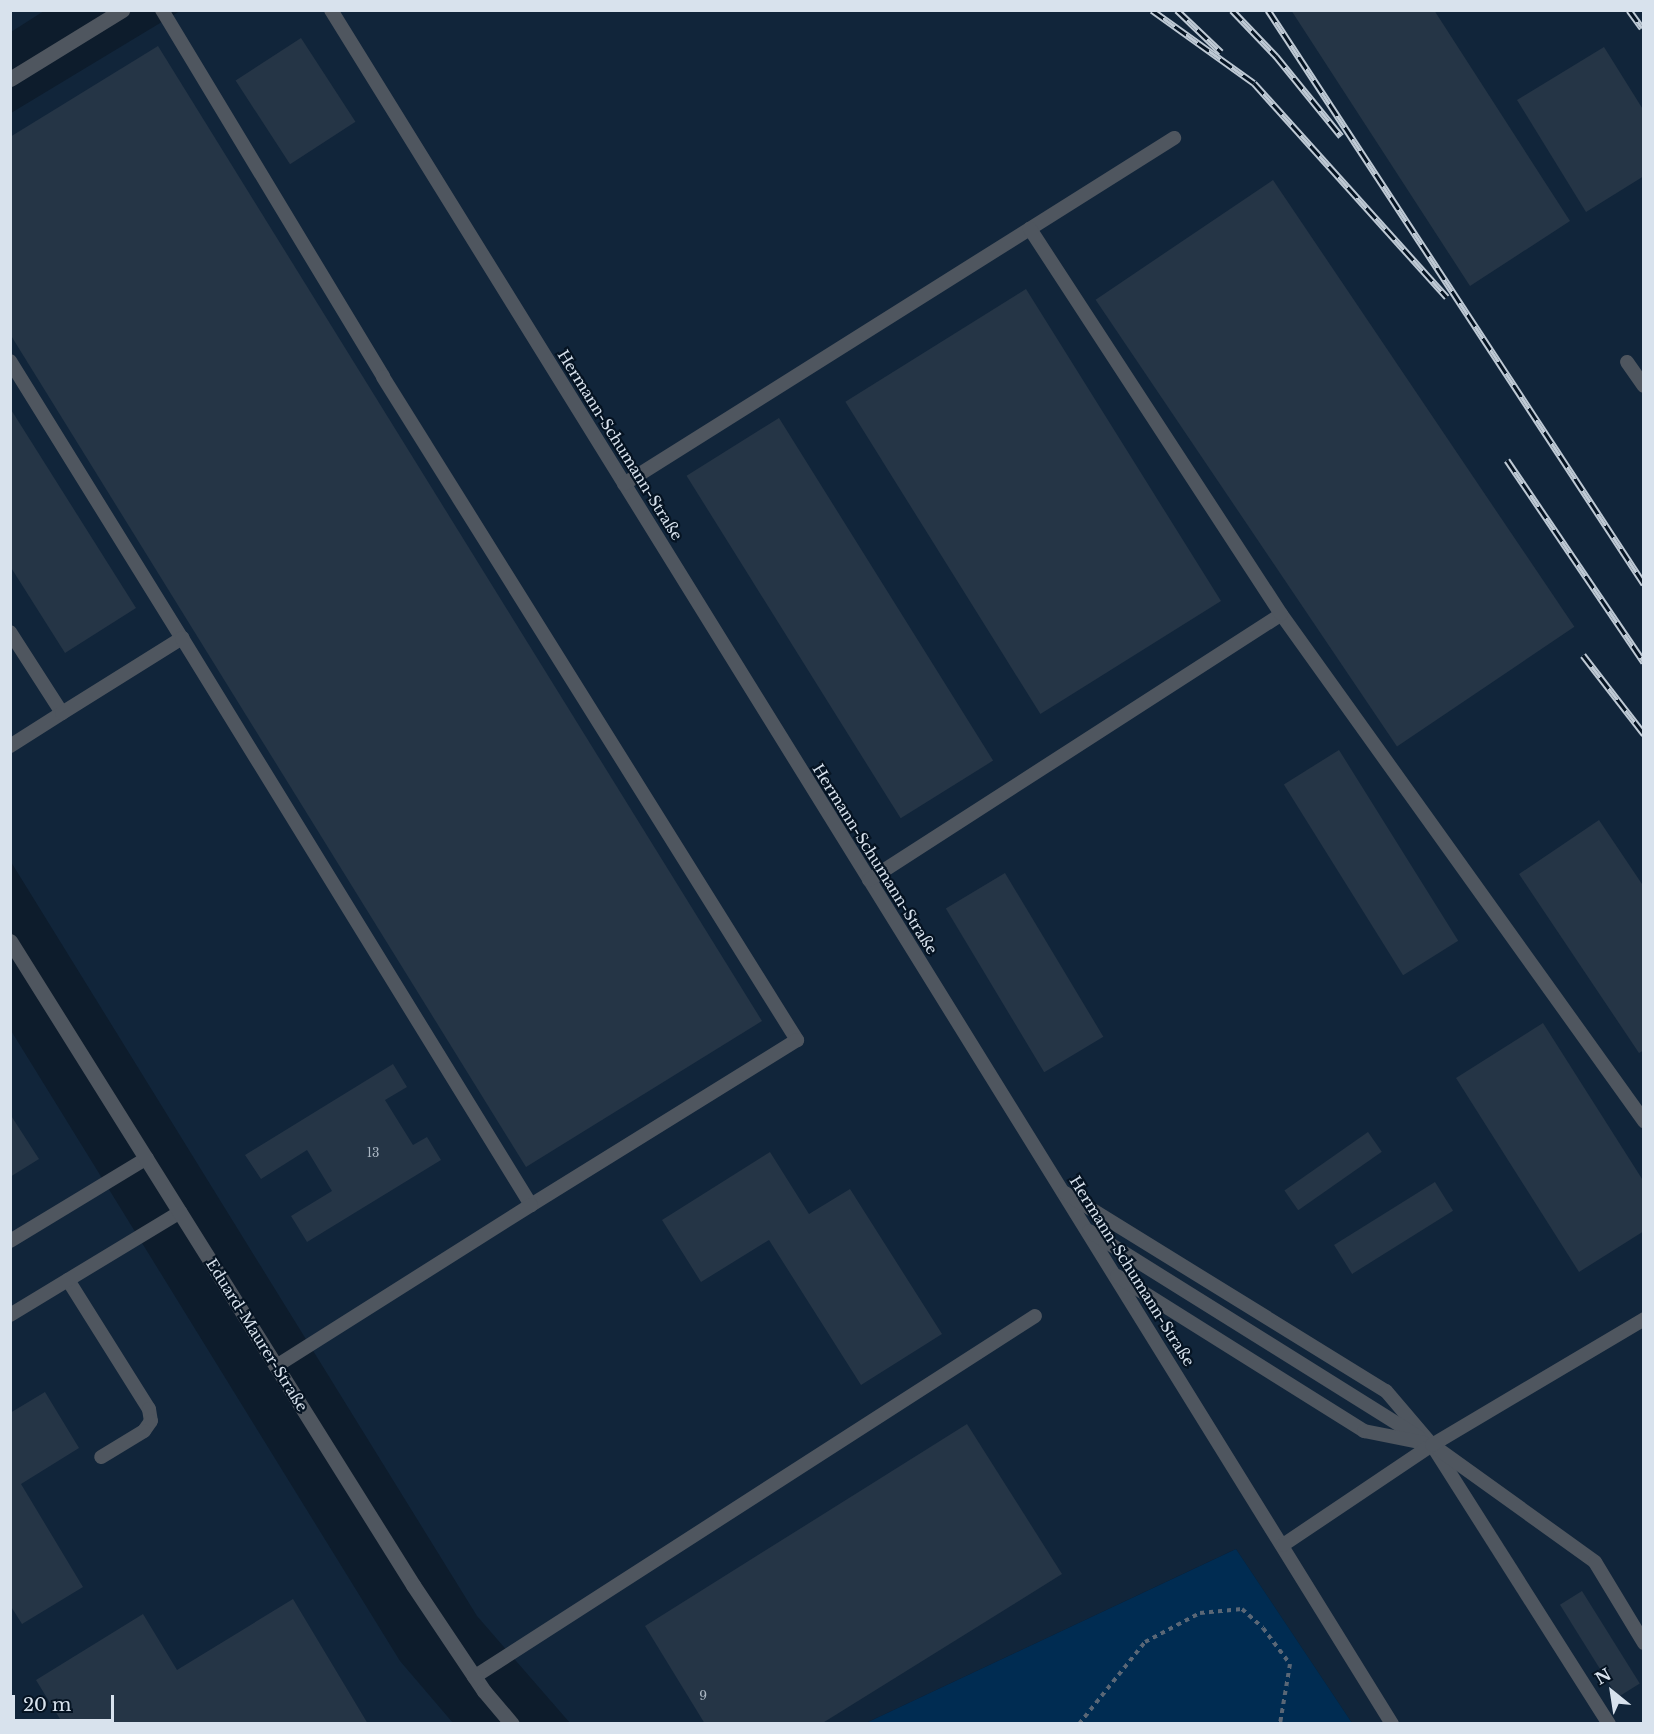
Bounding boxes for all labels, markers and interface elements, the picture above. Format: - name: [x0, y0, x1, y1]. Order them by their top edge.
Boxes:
- street label: Hermann-Schumann-Straße: [554, 347, 686, 543]
- street label: Hermann-Schumann-Straße: [809, 761, 941, 957]
- house number: 13: [367, 1146, 379, 1160]
- street label: Hermann-Schumann-Straße: [1066, 1173, 1198, 1369]
- street label: Eduard-Maurer-Straße: [203, 1255, 311, 1415]
- north arrow: [1582, 1662, 1642, 1722]
- text: N: [1591, 1664, 1615, 1689]
- scale bar: [15, 1683, 117, 1721]
- house number: 9: [699, 1689, 707, 1703]
- text: 20 m: [23, 1694, 71, 1716]

